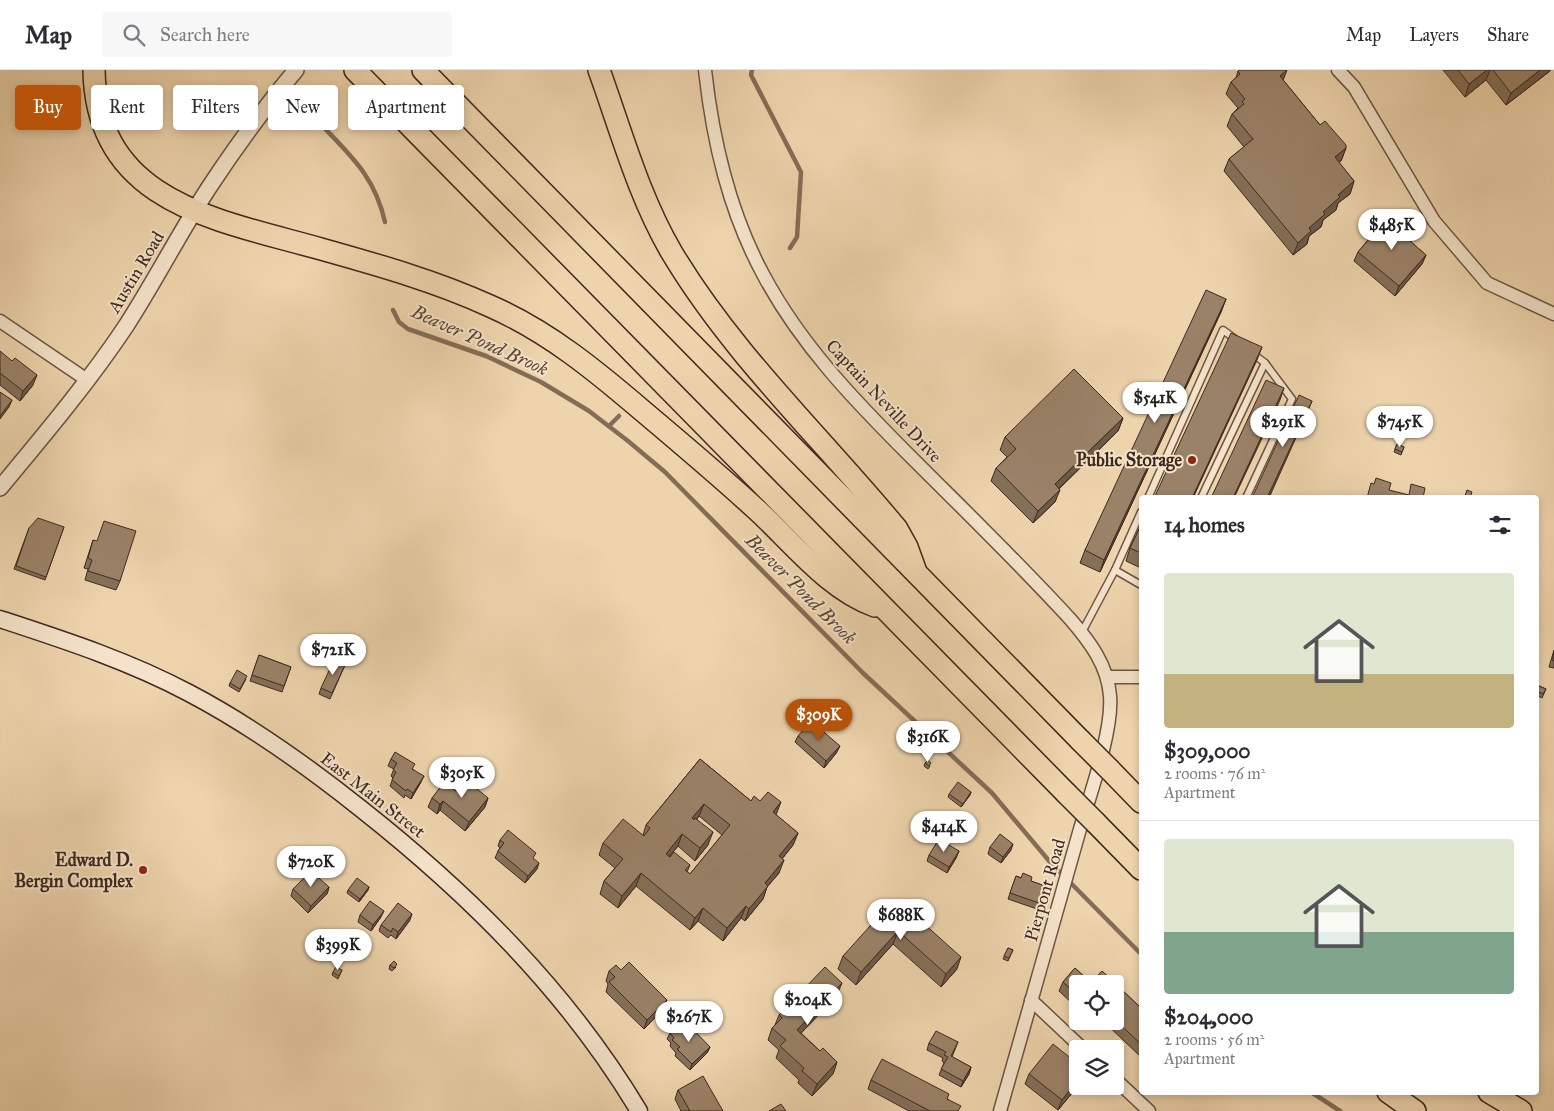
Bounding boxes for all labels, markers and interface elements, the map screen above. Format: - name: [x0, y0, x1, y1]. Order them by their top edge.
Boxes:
- search box: [102, 12, 452, 57]
- text: Map: [25, 20, 72, 50]
- icon: search: [120, 21, 148, 49]
- text: Search here: [160, 23, 250, 46]
- text: Map: [1346, 24, 1381, 46]
- text: Layers: [1409, 24, 1459, 46]
- text: Share: [1487, 24, 1529, 46]
- chip: Buy: [15, 85, 81, 130]
- chip: Rent: [91, 85, 163, 130]
- chip: Filters: [173, 85, 258, 130]
- chip: New: [268, 85, 338, 130]
- chip: Apartment: [348, 85, 464, 130]
- pin: $485K: [1357, 208, 1427, 251]
- text: $485K: [1369, 215, 1415, 234]
- street label: Austin Road: [103, 227, 169, 318]
- water label: Beaver Pond Brook: [407, 299, 552, 381]
- street label: Captain Neville Drive: [821, 335, 947, 467]
- pin: $541K: [1120, 382, 1190, 424]
- text: $541K: [1133, 388, 1177, 407]
- pin: $291K: [1248, 406, 1318, 448]
- pin: $745K: [1365, 406, 1435, 448]
- text: $291K: [1261, 412, 1305, 431]
- text: $745K: [1377, 412, 1423, 431]
- place label: Public Storage: [1076, 449, 1182, 472]
- marker: Public Storage: [1186, 454, 1198, 466]
- icon: filters: [1486, 511, 1514, 539]
- text: 14 homes: [1164, 512, 1245, 538]
- water label: Beaver Pond Brook: [740, 528, 862, 650]
- icon: home: [1294, 606, 1384, 696]
- pin: $721K: [298, 634, 368, 676]
- text: $721K: [311, 640, 355, 659]
- pin: $309K: [784, 698, 854, 741]
- text: $309K: [796, 705, 842, 724]
- pin: $316K: [893, 720, 963, 763]
- text: $316K: [907, 727, 949, 746]
- text: $309,000: [1164, 738, 1251, 764]
- street label: East Main Street: [316, 747, 430, 843]
- pin: $305K: [427, 756, 497, 799]
- text: $305K: [440, 763, 484, 782]
- text: 2 rooms · 76 m²: [1164, 764, 1265, 783]
- text: Apartment: [1164, 783, 1236, 802]
- pin: $414K: [909, 810, 979, 853]
- text: $414K: [921, 817, 967, 836]
- street label: Pierpont Road: [1020, 836, 1070, 944]
- pin: $720K: [276, 846, 346, 888]
- place label: Edward D. Bergin Complex: [14, 849, 134, 893]
- text: $720K: [288, 852, 334, 871]
- marker: Edward D. Bergin Complex: [137, 864, 149, 876]
- icon: home: [1294, 871, 1384, 961]
- pin: $688K: [866, 898, 936, 941]
- text: $688K: [878, 905, 924, 924]
- pin: $399K: [303, 928, 373, 971]
- text: $399K: [316, 935, 360, 954]
- map controls: [1069, 975, 1124, 1095]
- button: locate: [1069, 975, 1124, 1030]
- pin: $204K: [773, 984, 843, 1026]
- text: $204K: [784, 990, 832, 1009]
- pin: $267K: [654, 1000, 724, 1043]
- text: $204,000: [1164, 1004, 1253, 1030]
- text: $267K: [666, 1007, 712, 1026]
- text: 2 rooms · 56 m²: [1164, 1030, 1264, 1049]
- button: layers: [1069, 1040, 1124, 1095]
- text: Apartment: [1164, 1049, 1236, 1068]

